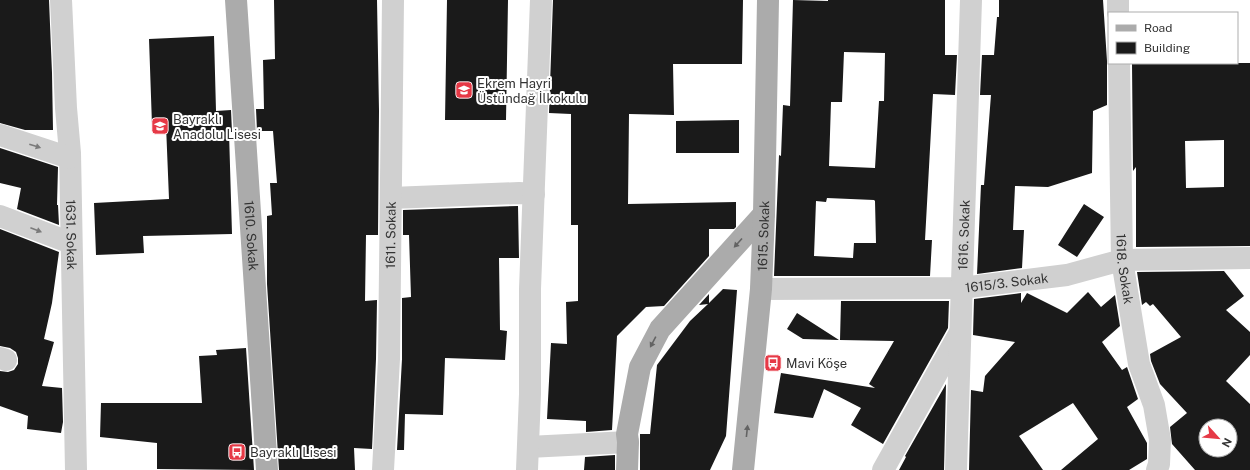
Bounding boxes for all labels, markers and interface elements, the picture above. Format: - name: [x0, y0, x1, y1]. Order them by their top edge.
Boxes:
- legend: [1108, 12, 1238, 64]
- text: Road: [1144, 21, 1172, 35]
- text: Building: [1144, 41, 1190, 55]
- place label: Ekrem Hayri Üstündağ İlkokulu: [477, 76, 587, 106]
- school or university icon: Ekrem Hayri Üstündağ İlkokulu: [454, 80, 474, 100]
- place label: Bayraklı Anadolu Lisesi: [173, 112, 261, 142]
- school or university icon: Bayraklı Anadolu Lisesi: [150, 116, 170, 136]
- one-way arrow: [29, 144, 41, 150]
- street label: 1631. Sokak: [63, 199, 79, 270]
- street label: 1610. Sokak: [241, 200, 261, 271]
- street label: 1615. Sokak: [755, 200, 772, 272]
- street label: 1616. Sokak: [955, 200, 973, 271]
- street label: 1611. Sokak: [383, 201, 399, 269]
- one-way arrow: [30, 227, 42, 233]
- street label: 1618. Sokak: [1114, 233, 1136, 305]
- one-way arrow: [733, 238, 742, 248]
- street label: 1615/3. Sokak: [964, 270, 1049, 295]
- one-way arrow: [650, 336, 657, 348]
- bus stop icon: Mavi Köşe: [763, 353, 783, 373]
- place label: Mavi Köşe: [786, 356, 847, 371]
- north arrow: [1198, 418, 1238, 458]
- one-way arrow: [744, 425, 750, 437]
- text: N: [1220, 436, 1234, 449]
- bus stop icon: Bayraklı Lisesi: [227, 442, 247, 462]
- place label: Bayraklı Lisesi: [250, 445, 337, 460]

